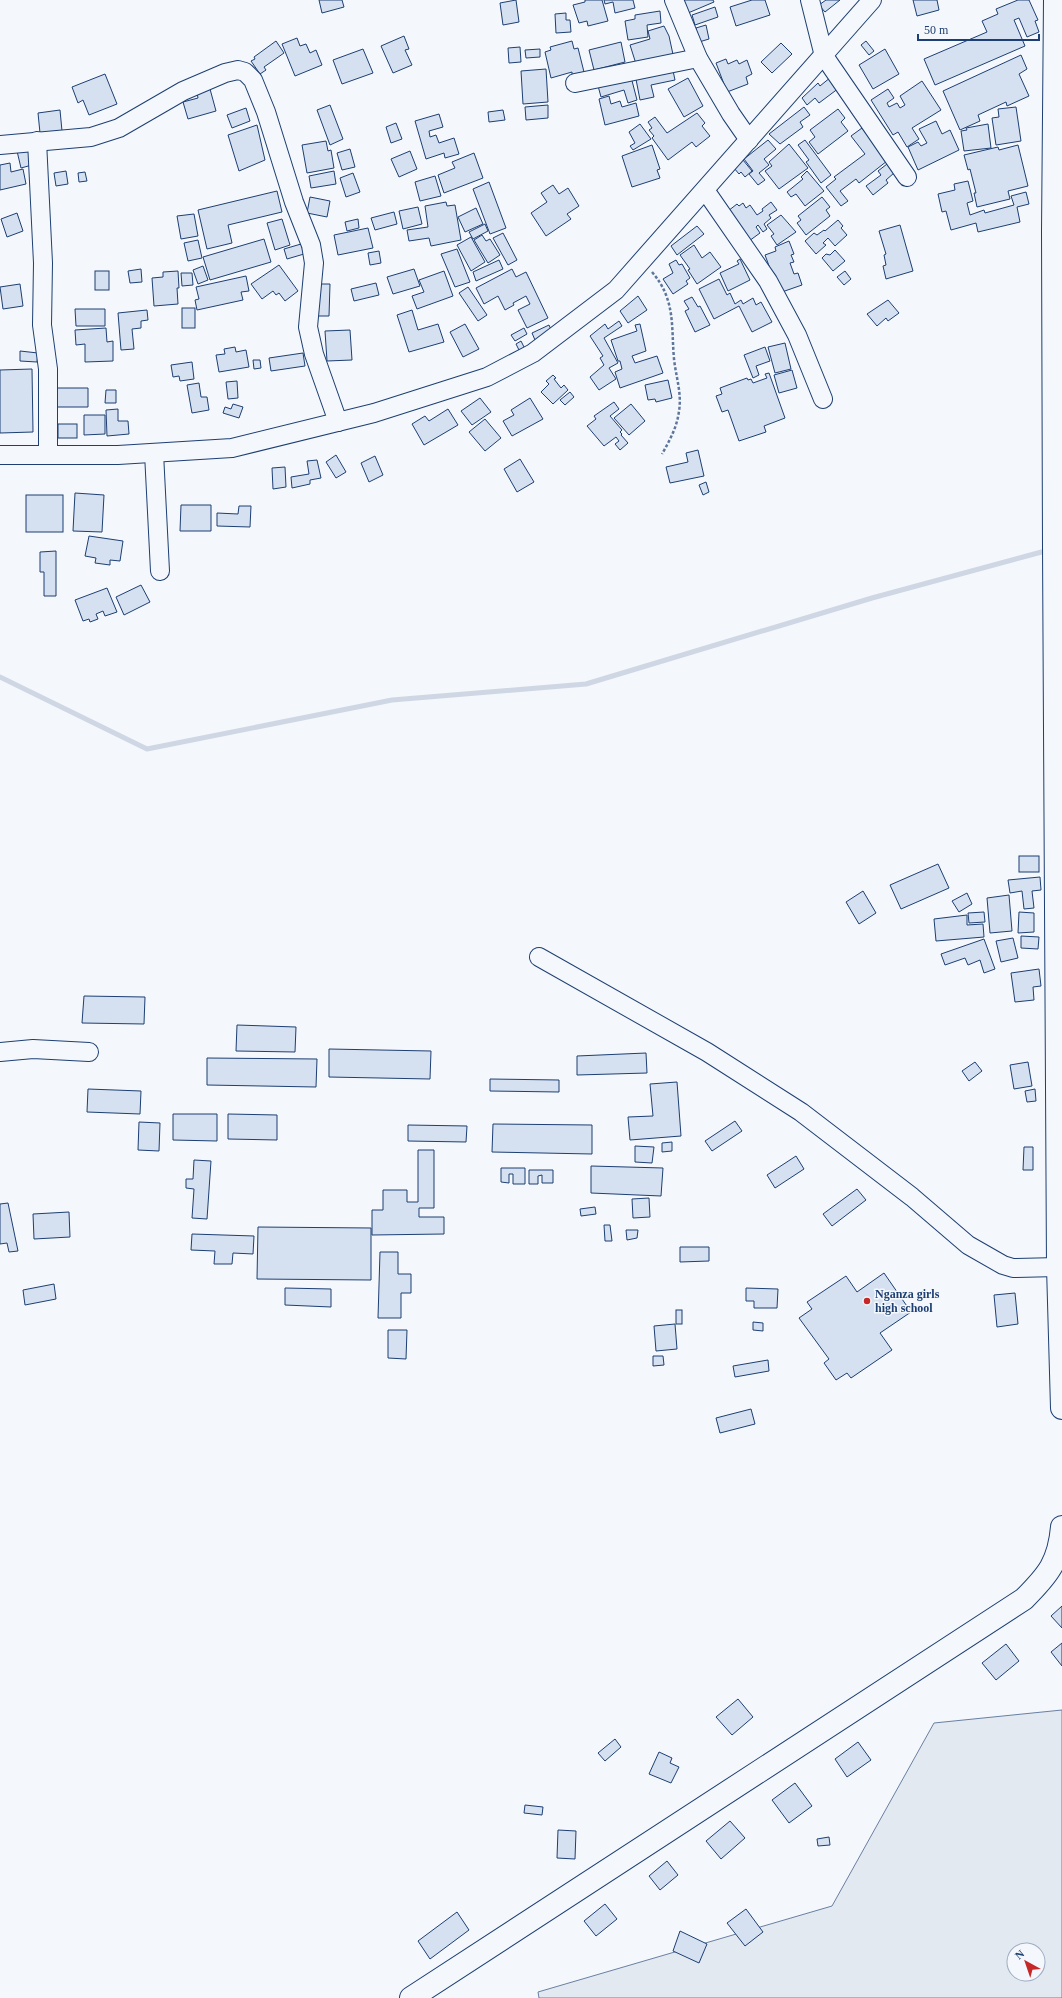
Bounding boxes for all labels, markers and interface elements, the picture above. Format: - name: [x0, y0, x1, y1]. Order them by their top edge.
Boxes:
- scale bar: [918, 16, 1039, 42]
- text: 50 m: [924, 23, 949, 37]
- place label: Nganza girls high school: [875, 1287, 940, 1315]
- marker: Nganza girls high school: [862, 1296, 872, 1306]
- north arrow: [1006, 1942, 1046, 1982]
- text: N: [1013, 1947, 1027, 1961]

